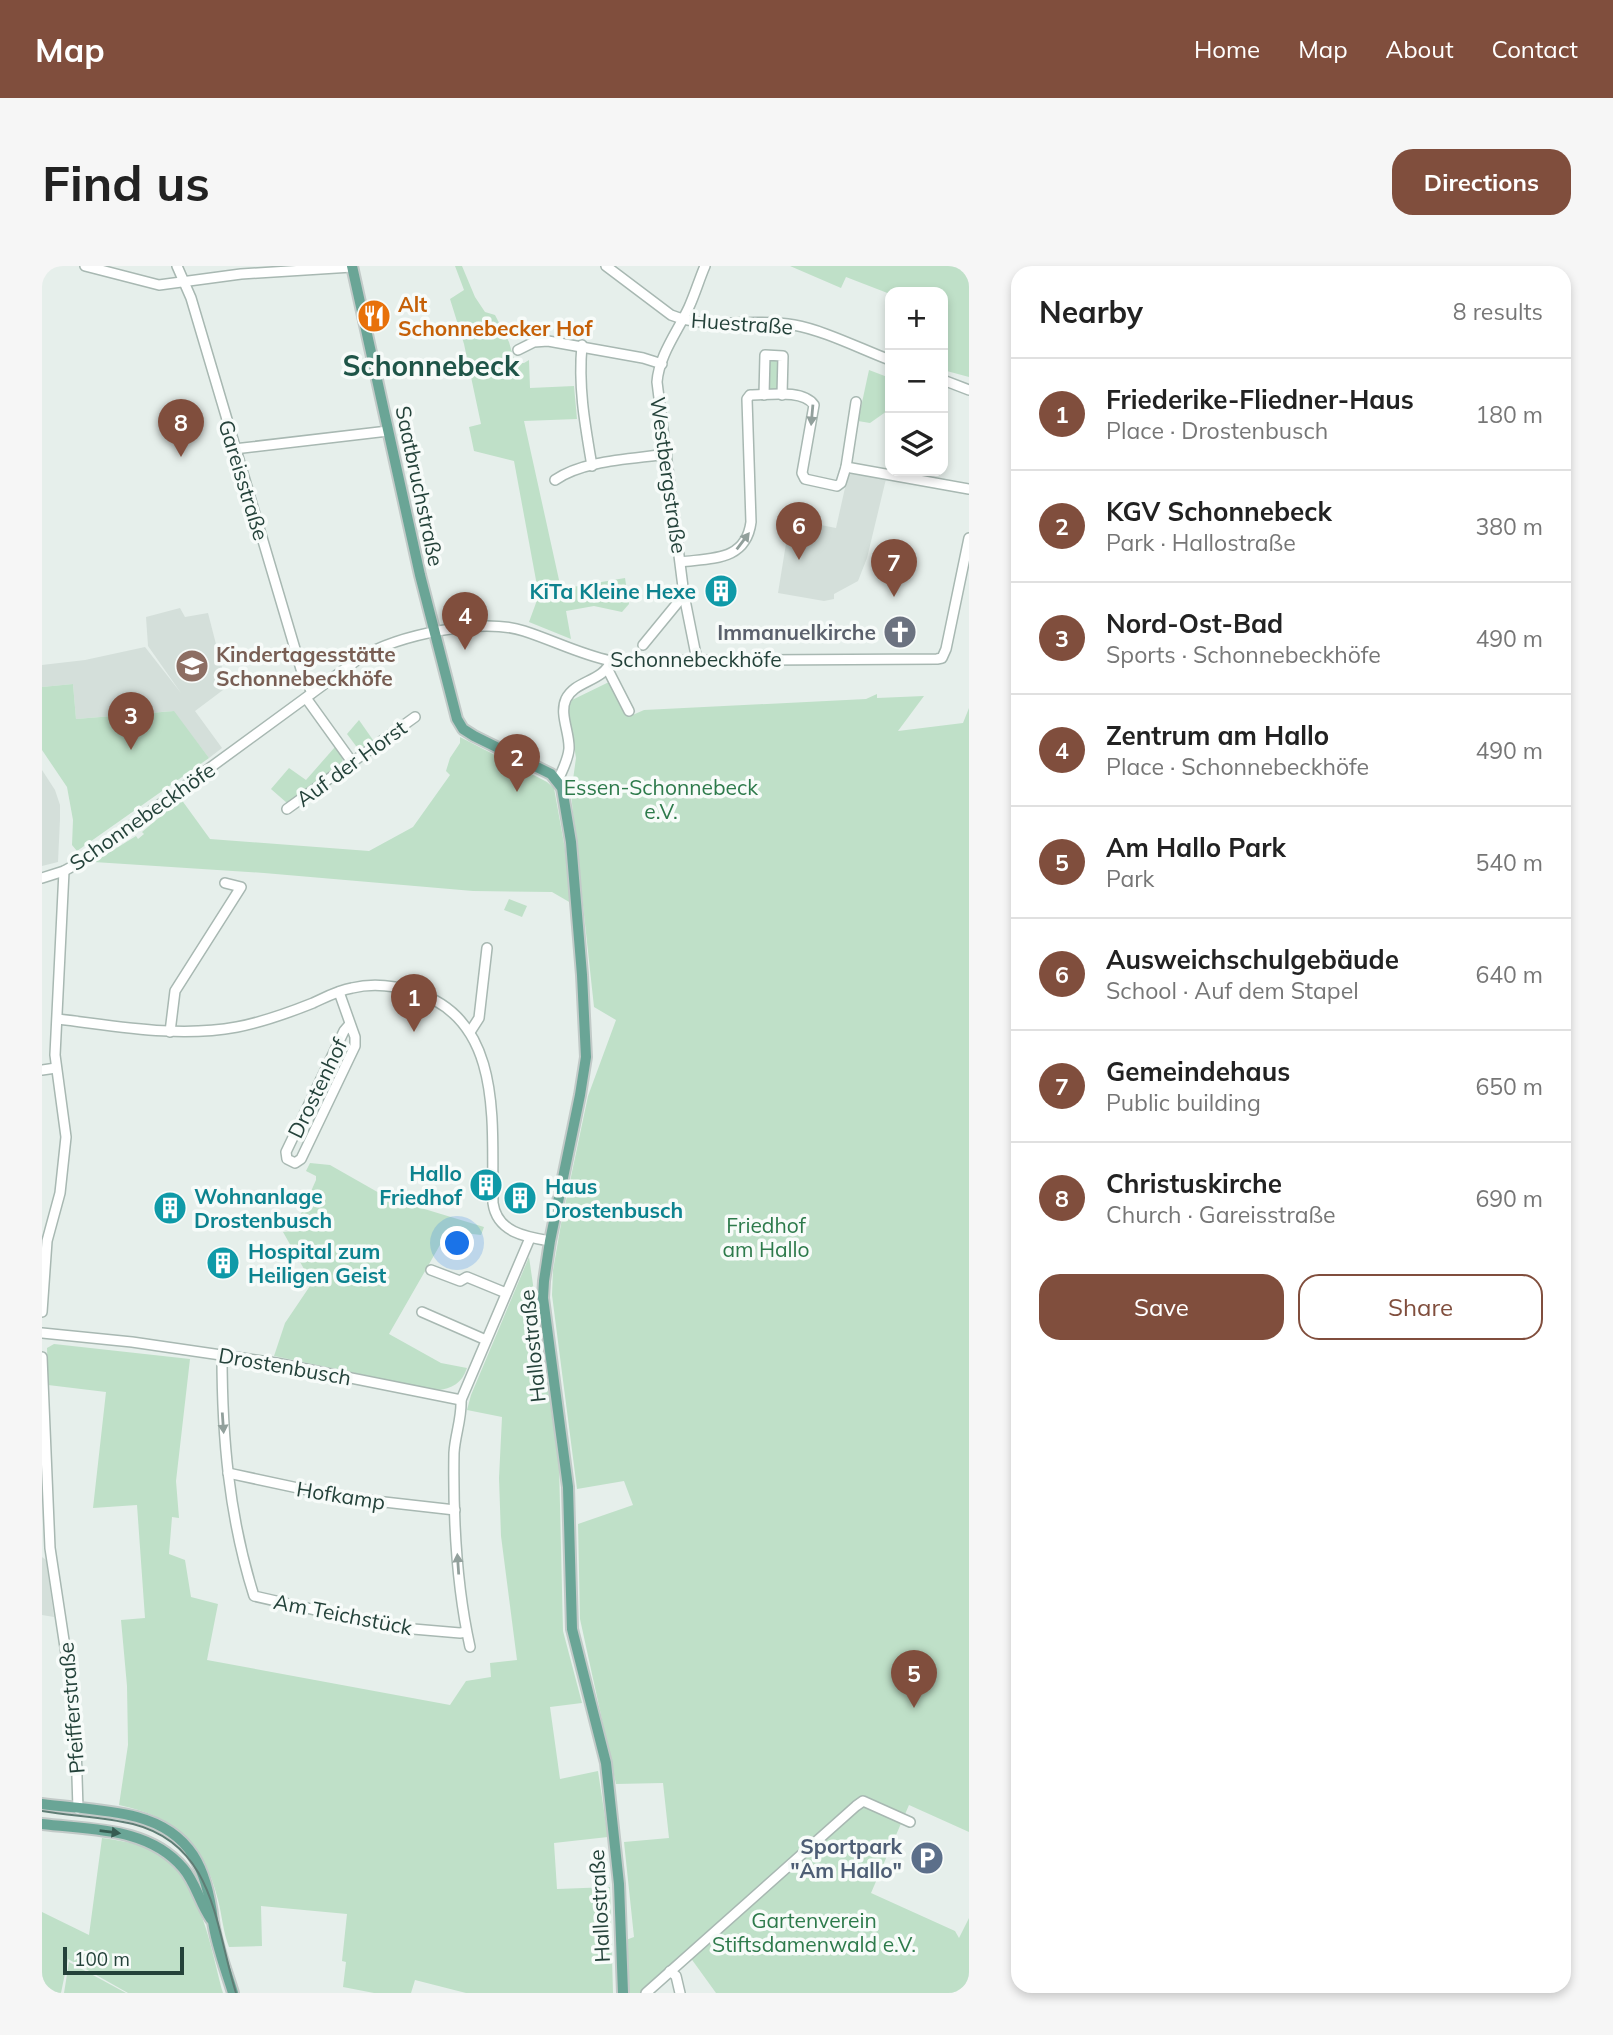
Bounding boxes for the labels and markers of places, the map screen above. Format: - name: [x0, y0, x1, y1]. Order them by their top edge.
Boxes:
- place label: Alt Schonnebecker Hof: [398, 291, 594, 341]
- restaurant icon: Alt Schonnebecker Hof: [355, 297, 393, 335]
- pin: 8: [158, 399, 204, 457]
- pin: 6: [776, 502, 822, 560]
- pin: 7: [871, 539, 917, 597]
- building icon: KiTa Kleine Hexe: [702, 572, 740, 610]
- place label: KiTa Kleine Hexe: [530, 578, 696, 604]
- pin: 4: [442, 592, 488, 650]
- church icon: Immanuelkirche: [881, 613, 919, 651]
- place label: Immanuelkirche: [717, 619, 876, 645]
- place label: Kindertagesstätte Schonnebeckhöfe: [216, 641, 396, 691]
- school or university icon: Kindertagesstätte Schonnebeckhöfe: [173, 647, 211, 685]
- pin: 3: [108, 692, 154, 750]
- pin: 2: [494, 734, 540, 792]
- pin: 1: [391, 974, 437, 1032]
- place label: Hallo Friedhof: [379, 1160, 463, 1210]
- building icon: Hallo Friedhof: [467, 1166, 505, 1204]
- place label: Haus Drostenbusch: [545, 1173, 683, 1223]
- building icon: Haus Drostenbusch: [501, 1179, 539, 1217]
- place label: Wohnanlage Drostenbusch: [194, 1183, 332, 1233]
- building icon: Wohnanlage Drostenbusch: [151, 1189, 189, 1227]
- place label: Hospital zum Heiligen Geist: [248, 1238, 386, 1288]
- building icon: Hospital zum Heiligen Geist: [204, 1244, 242, 1282]
- pin: 5: [891, 1650, 937, 1708]
- place label: Sportpark "Am Hallo": [790, 1833, 902, 1883]
- parking icon: Sportpark "Am Hallo": [908, 1839, 946, 1877]

